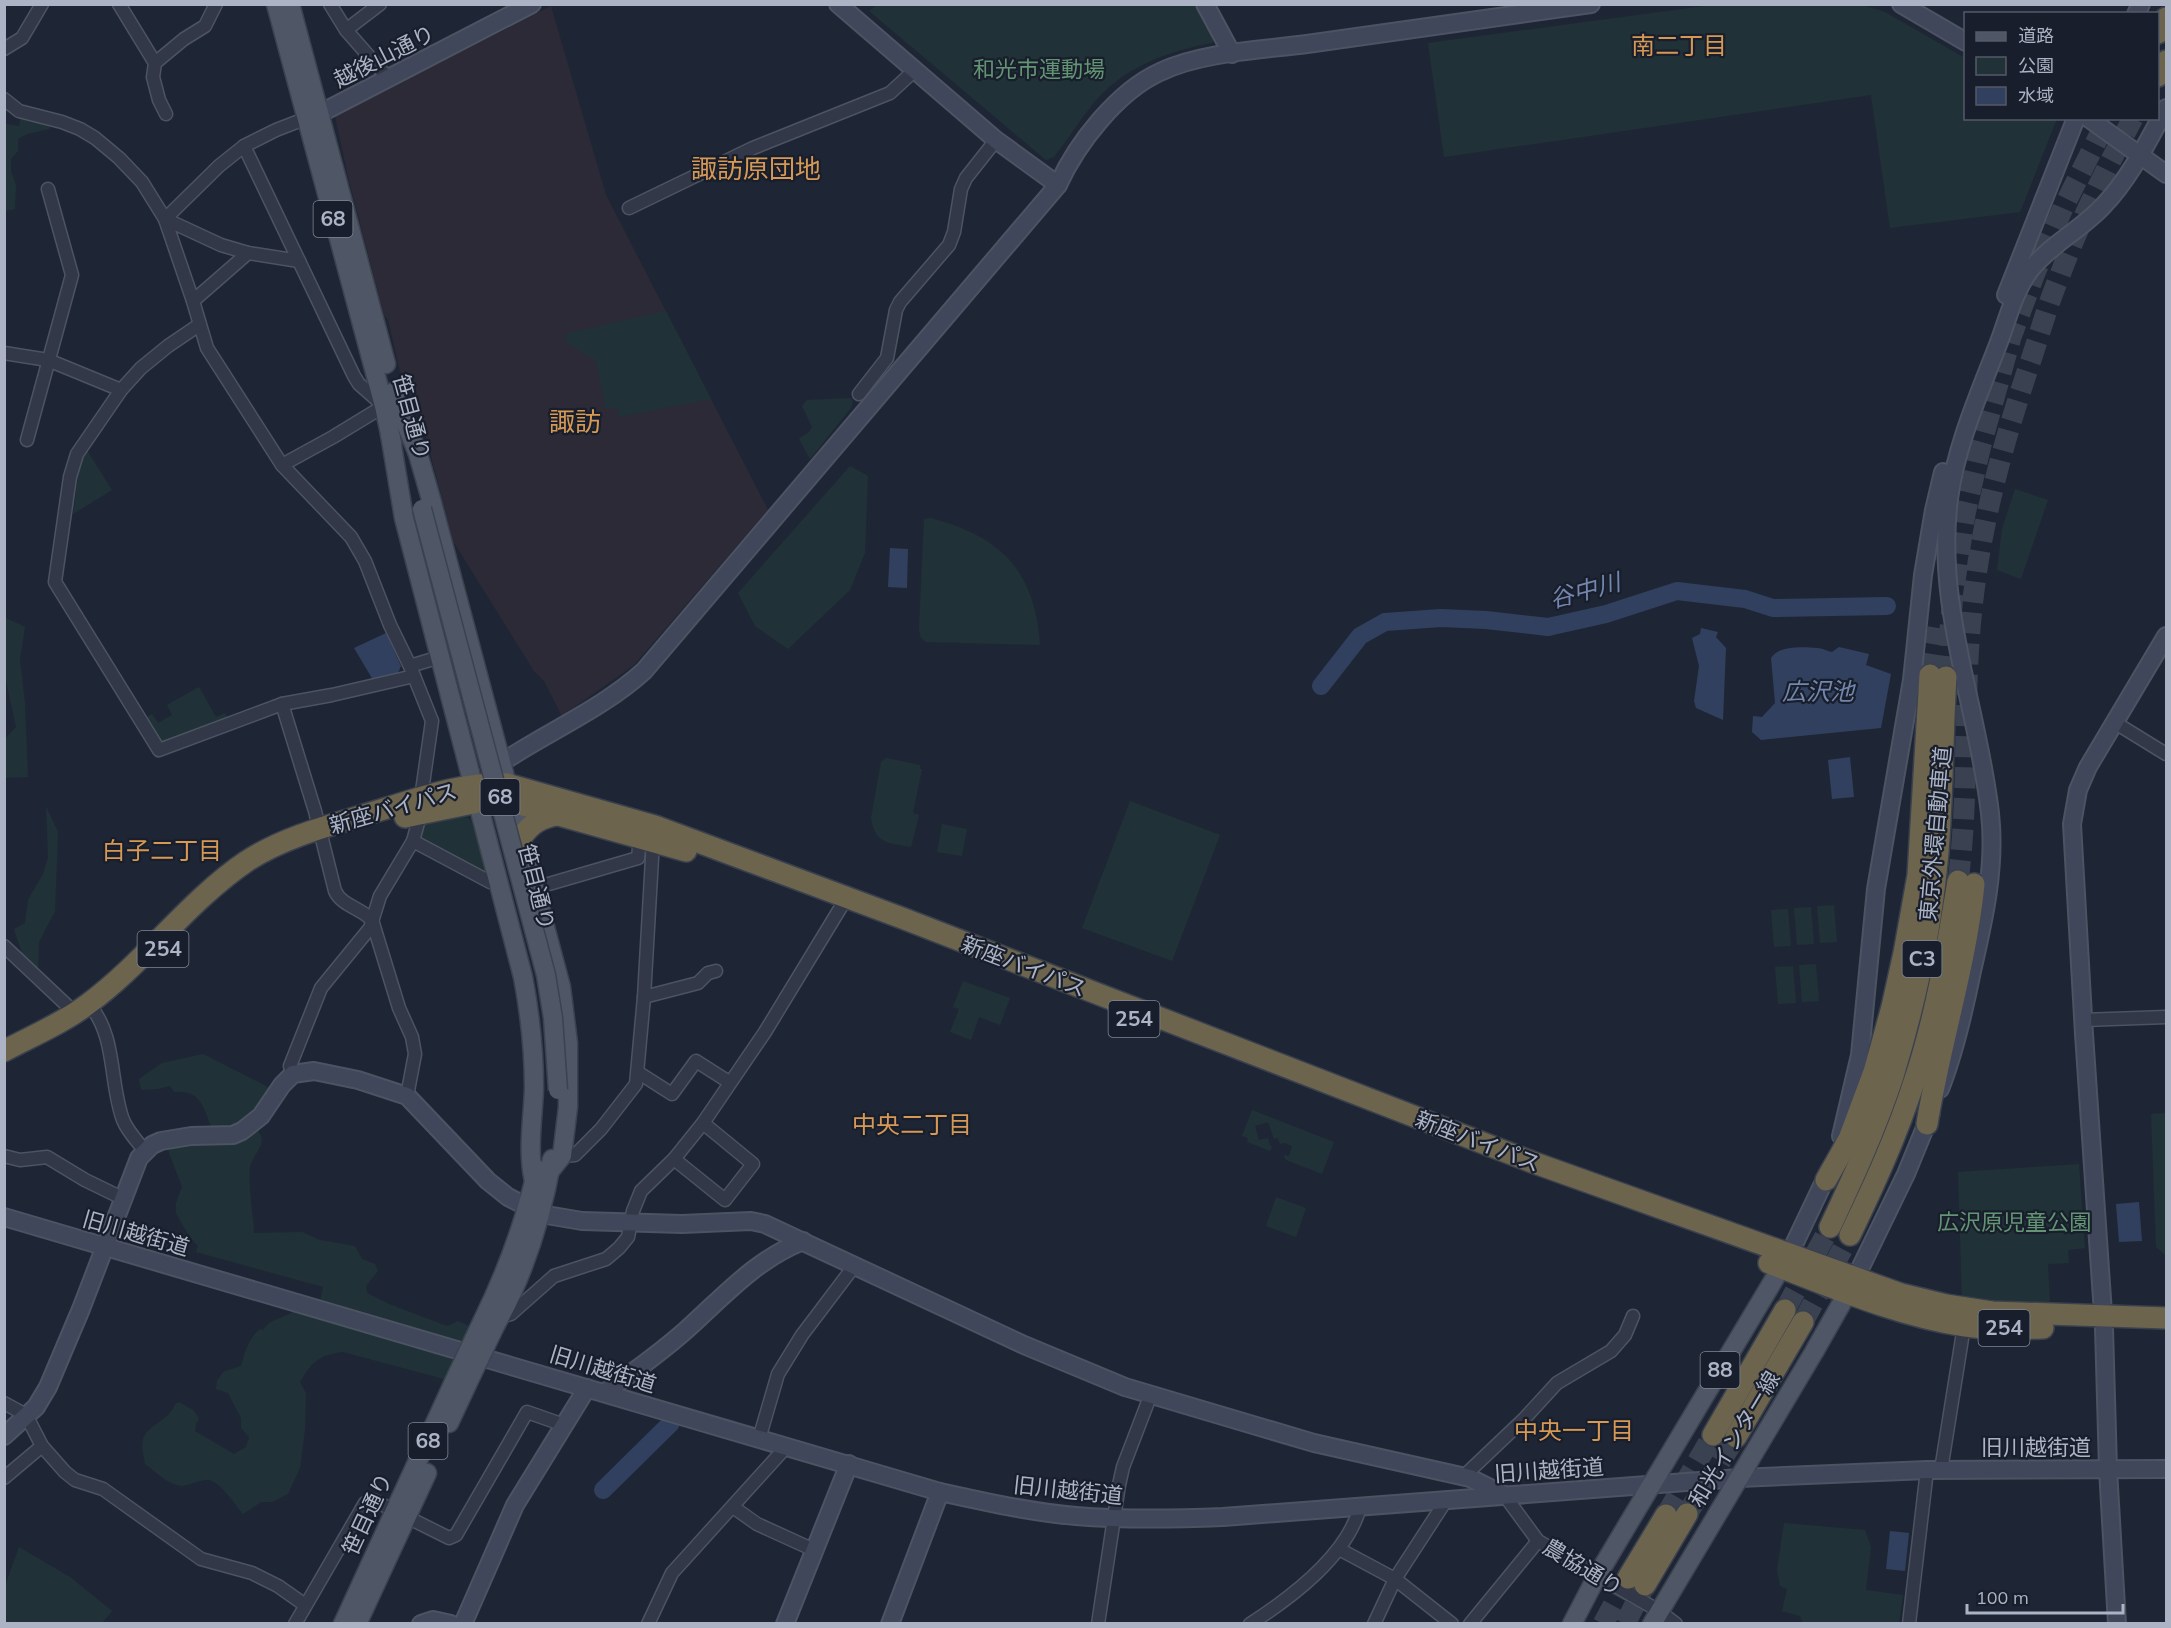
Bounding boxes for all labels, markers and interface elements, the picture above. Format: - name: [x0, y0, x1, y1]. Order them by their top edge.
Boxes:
- legend: [1964, 12, 2159, 120]
- street label: 越後山通り: [329, 19, 439, 93]
- text: 道路: [2018, 24, 2054, 47]
- district label: 南二丁目: [1631, 30, 1727, 60]
- text: 公園: [2018, 54, 2054, 77]
- park label: 和光市運動場: [973, 55, 1105, 83]
- text: 水域: [2018, 84, 2054, 107]
- district label: 諏訪原団地: [691, 152, 821, 185]
- road number: 68: [314, 201, 352, 237]
- street label: 笹目通り: [387, 371, 437, 463]
- district label: 諏訪: [549, 405, 601, 438]
- water label: 谷中川: [1546, 565, 1626, 614]
- water label: 広沢池: [1782, 676, 1856, 706]
- street label: 東京外環自動車道: [1913, 745, 1957, 923]
- street label: 新座バイパス: [326, 776, 460, 840]
- road number: 68: [480, 779, 520, 815]
- district label: 白子二丁目: [102, 835, 222, 865]
- street label: 笹目通り: [513, 841, 561, 933]
- street label: 新座バイパス: [958, 929, 1090, 1003]
- road number: 254: [138, 931, 188, 967]
- road number: C3: [1902, 941, 1942, 977]
- road number: 254: [1108, 1001, 1160, 1037]
- street label: 新座バイパス: [1412, 1104, 1544, 1178]
- district label: 中央二丁目: [852, 1109, 972, 1139]
- street label: 旧川越街道: [79, 1204, 193, 1262]
- park label: 広沢原児童公園: [1937, 1208, 2091, 1236]
- road number: 254: [1978, 1310, 2030, 1346]
- street label: 旧川越街道: [546, 1340, 660, 1398]
- road number: 88: [1700, 1352, 1740, 1388]
- street label: 和光インター線: [1682, 1366, 1786, 1512]
- district label: 中央一丁目: [1514, 1415, 1634, 1445]
- road number: 68: [408, 1423, 448, 1459]
- street label: 旧川越街道: [1981, 1433, 2091, 1461]
- street label: 旧川越街道: [1493, 1452, 1605, 1488]
- street label: 笹目通り: [336, 1468, 398, 1560]
- street label: 旧川越街道: [1012, 1470, 1124, 1510]
- street label: 農協通り: [1538, 1532, 1628, 1602]
- scale bar: [1967, 1577, 2123, 1615]
- text: 100 m: [1976, 1586, 2029, 1609]

